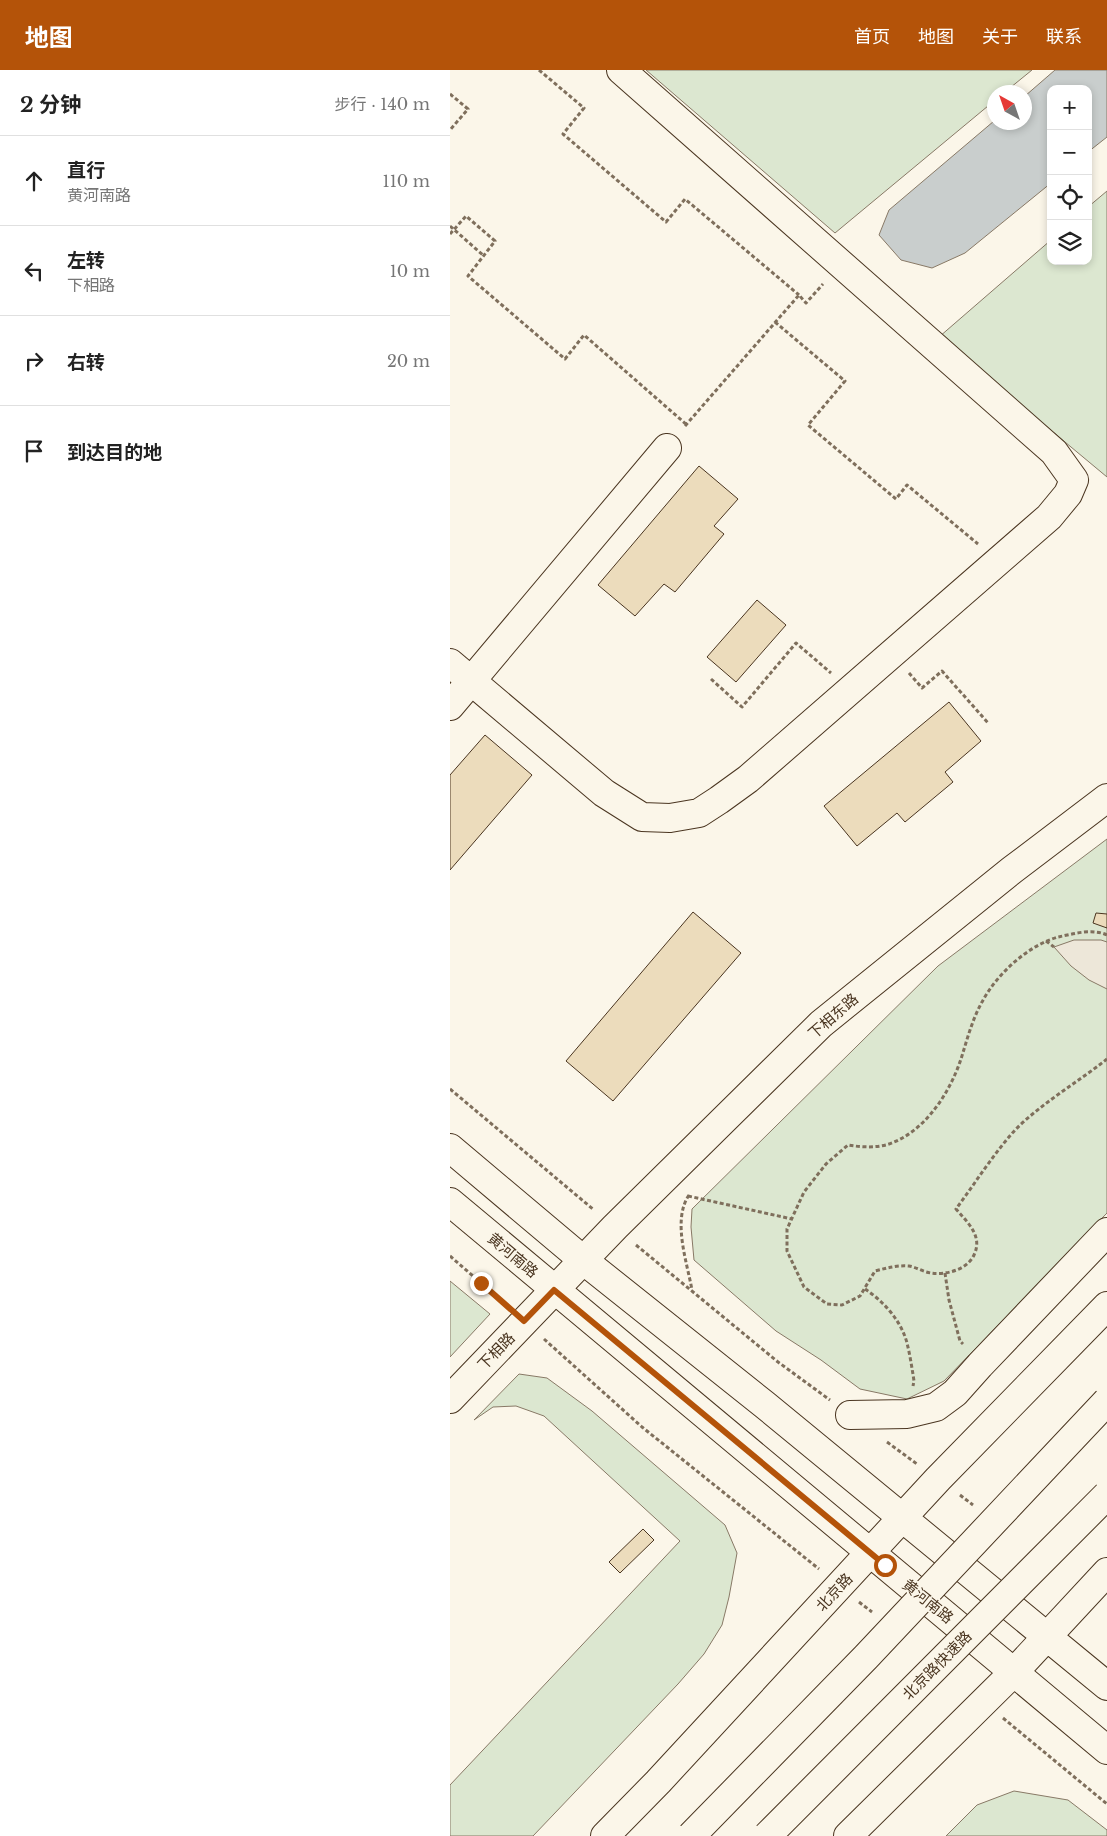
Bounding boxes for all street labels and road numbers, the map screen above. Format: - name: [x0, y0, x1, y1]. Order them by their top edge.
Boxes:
- street label: 下相东路: [804, 989, 862, 1043]
- street label: 黄河南路: [484, 1228, 542, 1282]
- street label: 下相路: [474, 1328, 518, 1374]
- street label: 北京路: [812, 1569, 856, 1615]
- street label: 黄河南路: [899, 1575, 957, 1627]
- street label: 北京路快速路: [898, 1626, 976, 1704]

